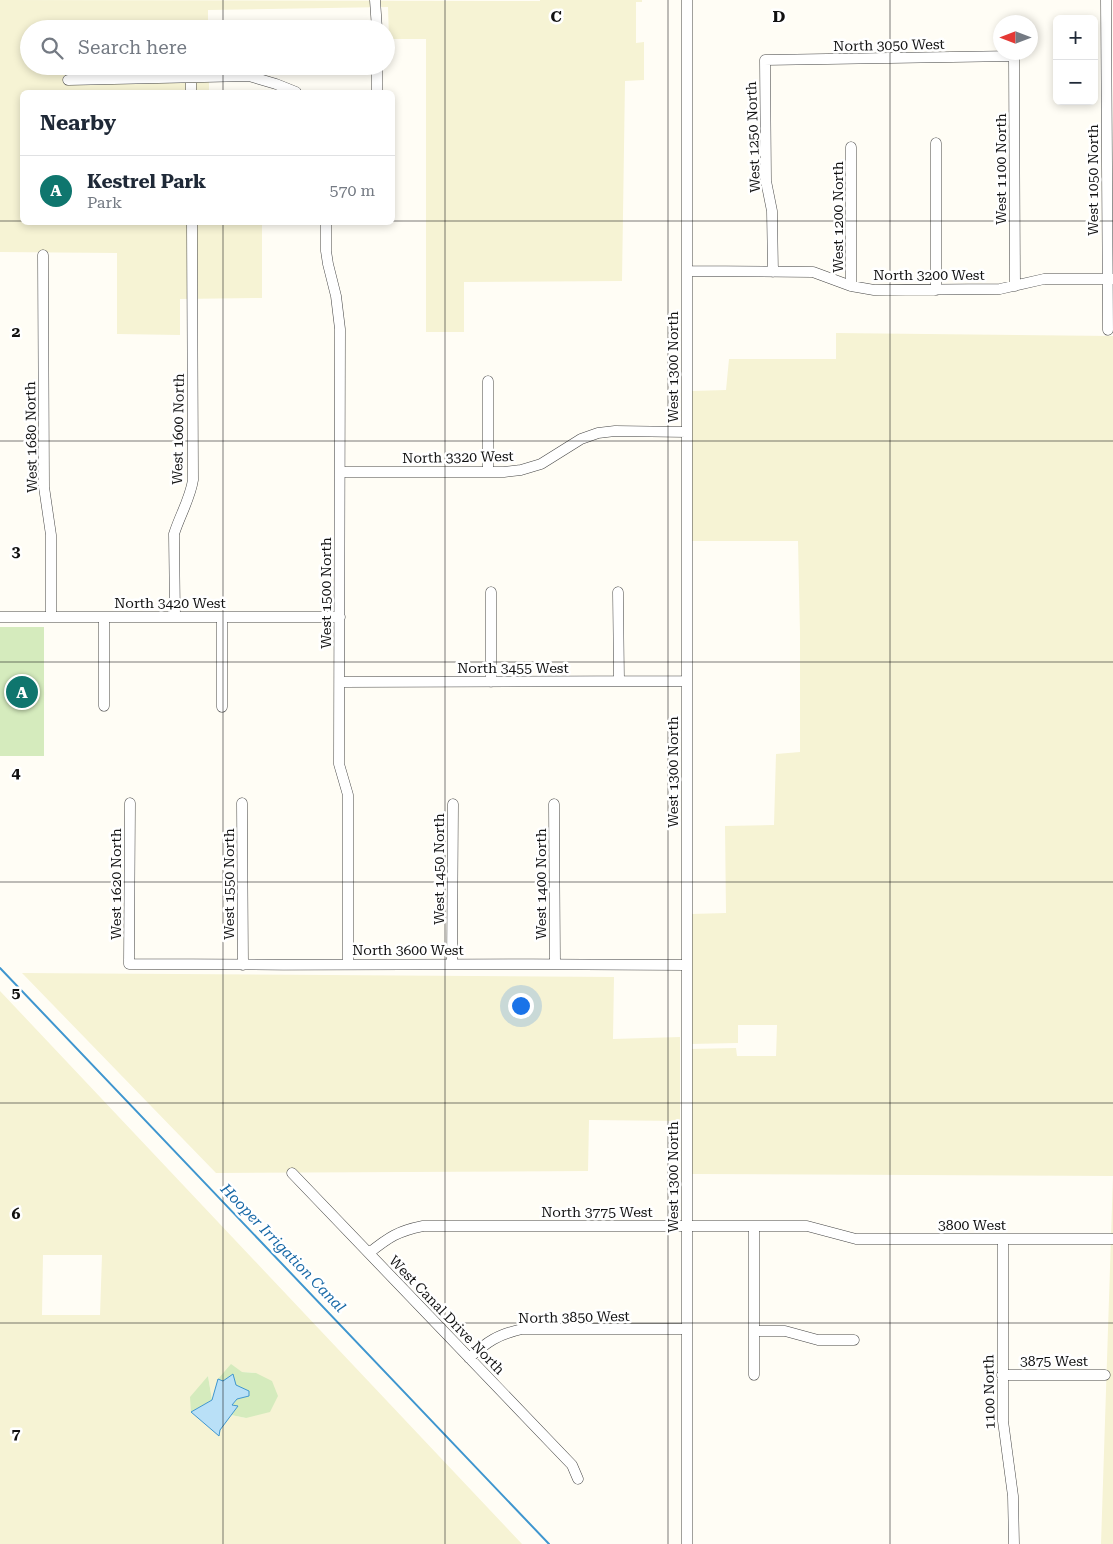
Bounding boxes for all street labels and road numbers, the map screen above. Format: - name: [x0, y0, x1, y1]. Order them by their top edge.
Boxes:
- street label: North 3050 West: [833, 36, 945, 54]
- street label: West 1250 North: [743, 81, 763, 193]
- street label: West 1100 North: [993, 113, 1009, 225]
- street label: West 1050 North: [1085, 124, 1101, 236]
- street label: West 1200 North: [830, 161, 846, 273]
- street label: North 3200 West: [873, 267, 985, 283]
- street label: West 1300 North: [665, 311, 681, 423]
- street label: West 1600 North: [169, 373, 187, 485]
- street label: West 1680 North: [22, 381, 40, 493]
- street label: North 3320 West: [402, 448, 514, 466]
- street label: West 1500 North: [318, 537, 334, 649]
- street label: North 3420 West: [114, 595, 226, 611]
- street label: North 3455 West: [457, 660, 569, 676]
- street label: West 1300 North: [665, 716, 681, 828]
- street label: West 1450 North: [431, 813, 447, 925]
- street label: West 1620 North: [108, 828, 124, 940]
- street label: West 1550 North: [221, 828, 237, 940]
- street label: West 1400 North: [533, 828, 549, 940]
- street label: North 3600 West: [352, 942, 464, 958]
- street label: West 1300 North: [665, 1121, 681, 1233]
- street label: North 3775 West: [541, 1204, 653, 1220]
- street label: 3800 West: [938, 1217, 1006, 1233]
- street label: West Canal Drive North: [386, 1252, 508, 1378]
- street label: North 3850 West: [518, 1308, 630, 1326]
- street label: 3875 West: [1020, 1353, 1088, 1369]
- street label: 1100 North: [980, 1354, 998, 1430]

